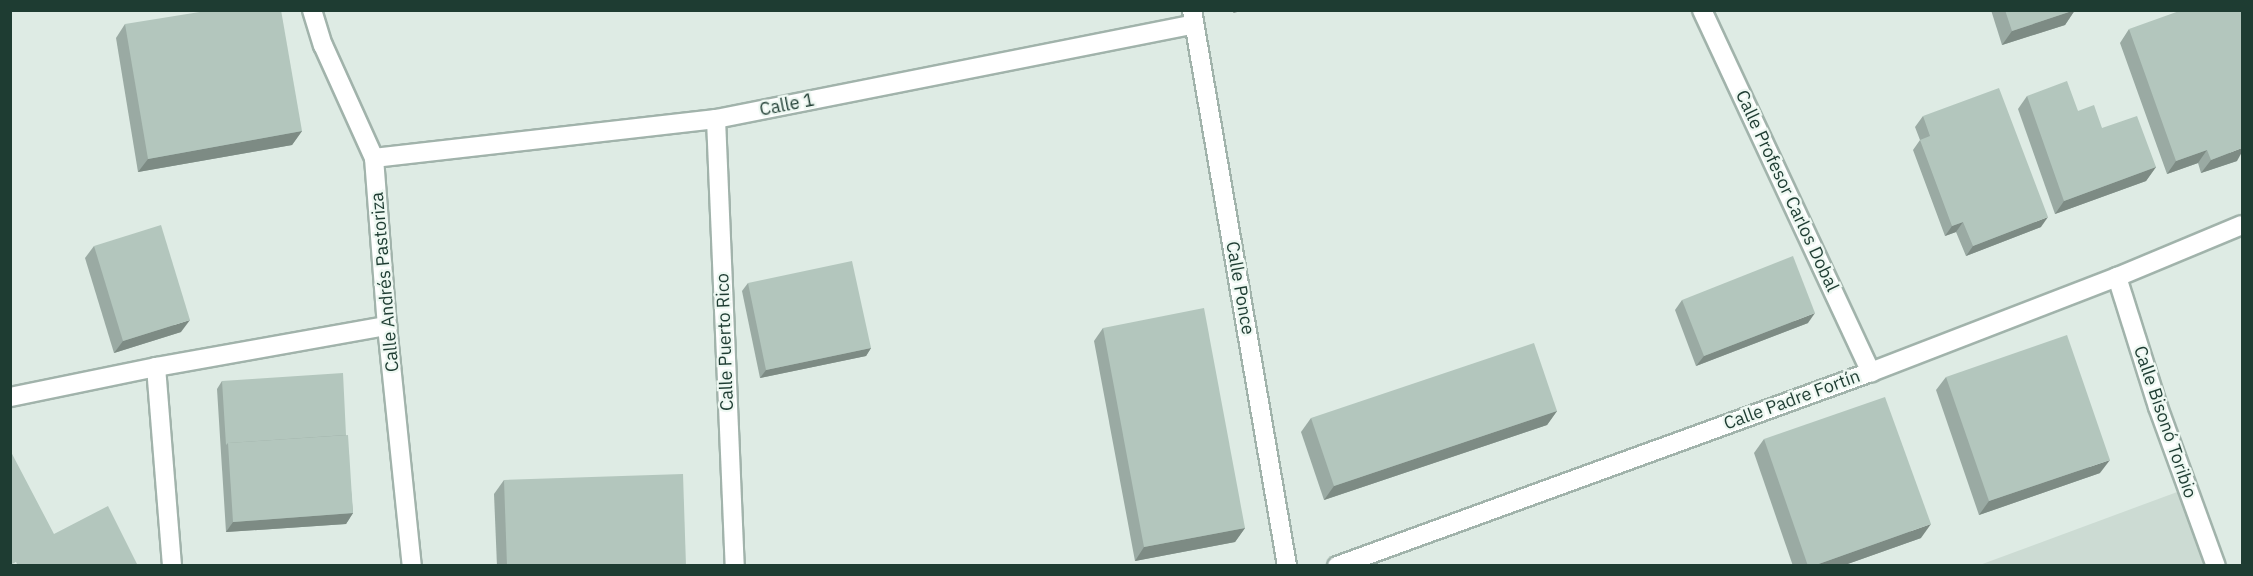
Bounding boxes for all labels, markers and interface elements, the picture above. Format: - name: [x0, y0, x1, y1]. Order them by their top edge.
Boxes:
- street label: Calle Profesor Carlos Dobal: [1731, 87, 1843, 295]
- street label: Calle 1: [758, 89, 816, 121]
- street label: Calle Andrés Pastoriza: [366, 191, 404, 373]
- street label: Calle Ponce: [1221, 240, 1259, 336]
- street label: Calle Puerto Rico: [712, 273, 738, 411]
- street label: Calle Bisonó Toribio: [2129, 343, 2201, 501]
- street label: Calle Padre Fortín: [1721, 365, 1863, 435]

